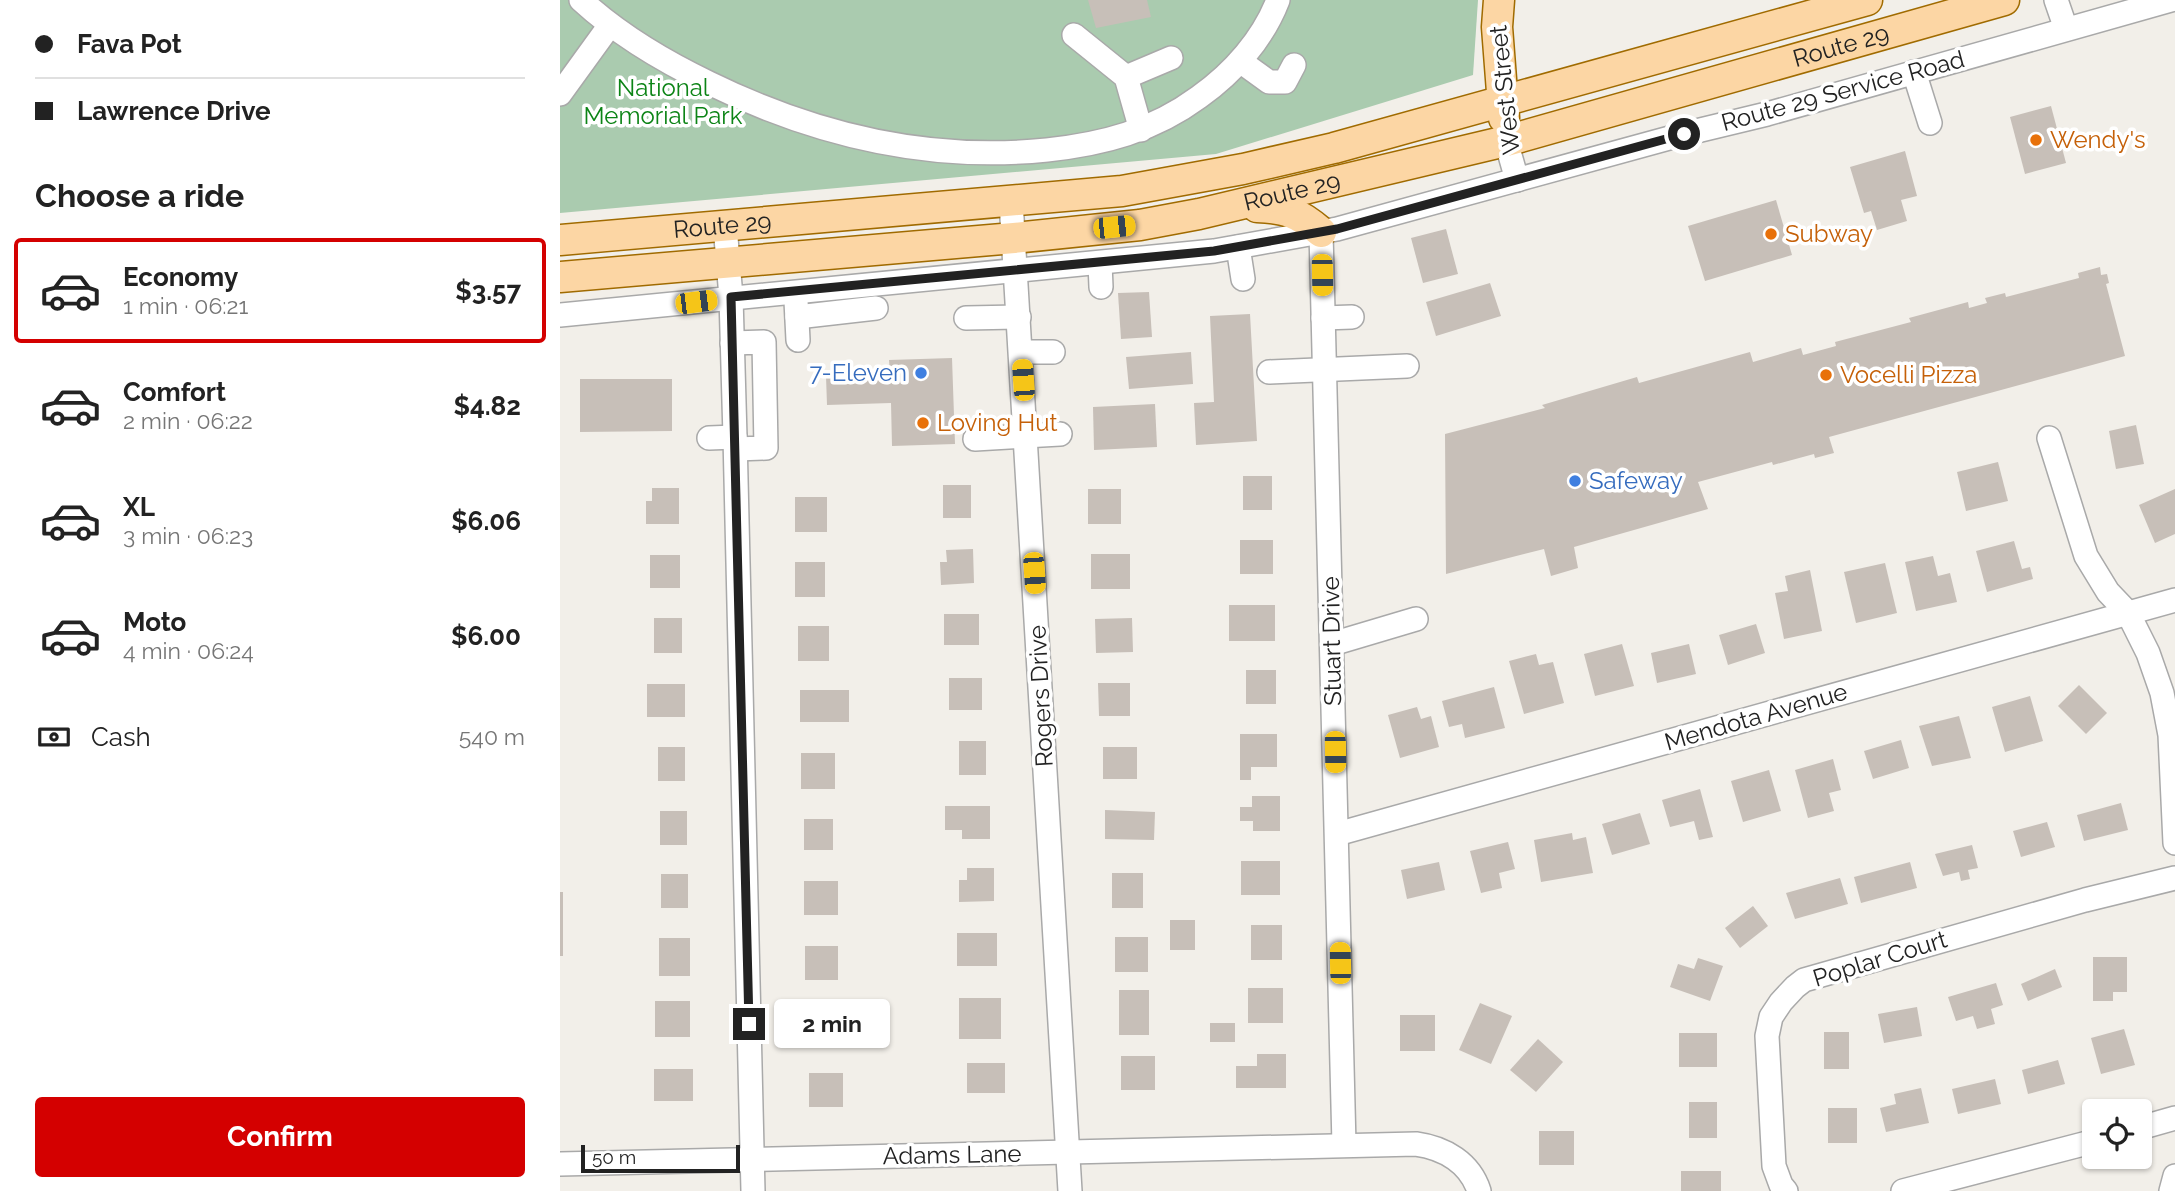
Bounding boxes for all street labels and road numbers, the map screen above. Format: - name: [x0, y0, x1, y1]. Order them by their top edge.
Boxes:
- street label: Route 29: [1789, 18, 1892, 73]
- street label: West Street: [1483, 24, 1526, 156]
- street label: Route 29 Service Road: [1718, 44, 1968, 137]
- street label: Route 29: [1241, 166, 1343, 217]
- street label: Route 29: [672, 207, 773, 244]
- street label: Stuart Drive: [1316, 576, 1347, 706]
- street label: Rogers Drive: [1022, 624, 1059, 768]
- street label: Mendota Avenue: [1661, 677, 1851, 756]
- street label: Poplar Court: [1809, 924, 1950, 993]
- street label: Adams Lane: [882, 1139, 1022, 1170]

